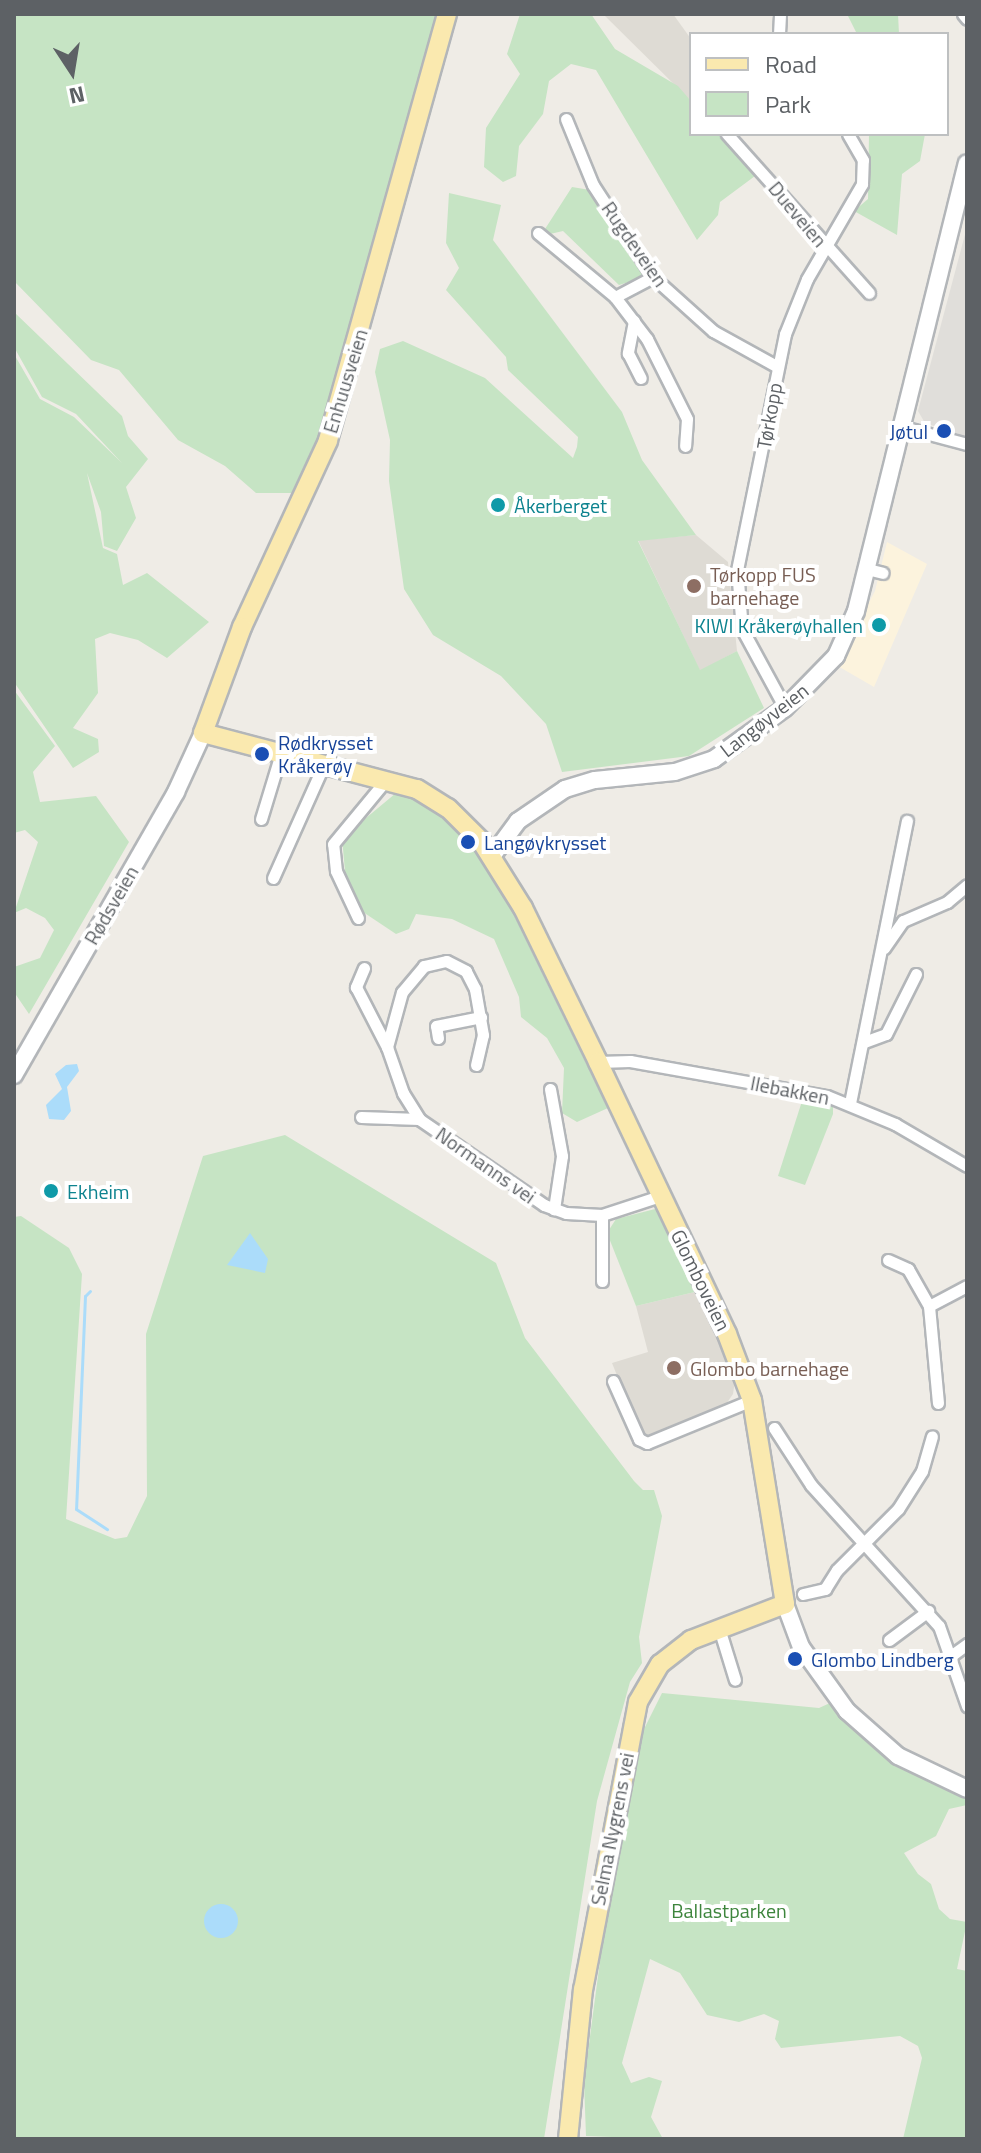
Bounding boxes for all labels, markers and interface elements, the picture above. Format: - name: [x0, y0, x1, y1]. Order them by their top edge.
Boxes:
- north arrow: [32, 32, 112, 112]
- legend: [689, 32, 949, 136]
- text: Road: [765, 46, 817, 82]
- text: N: [66, 77, 88, 114]
- text: Park: [765, 86, 811, 122]
- street label: Dueveien: [764, 176, 832, 252]
- street label: Rugdeveien: [597, 197, 673, 291]
- street label: Enhuusveien: [318, 326, 372, 436]
- street label: Tørkopp: [751, 381, 787, 451]
- place label: Jøtul: [890, 419, 928, 443]
- marker: Jøtul: [935, 422, 953, 440]
- place label: Åkerberget: [514, 493, 607, 517]
- marker: Åkerberget: [489, 496, 507, 514]
- place label: Tørkopp FUS barnehage: [710, 562, 816, 609]
- marker: Tørkopp FUS barnehage: [685, 577, 703, 595]
- place label: KIWI Kråkerøyhallen: [694, 613, 863, 637]
- marker: KIWI Kråkerøyhallen: [870, 616, 888, 634]
- street label: Langøyveien: [715, 678, 813, 762]
- place label: Rødkrysset Kråkerøy: [278, 730, 373, 777]
- marker: Rødkrysset Kråkerøy: [253, 745, 271, 763]
- place label: Langøykrysset: [484, 830, 606, 854]
- marker: Langøykrysset: [459, 833, 477, 851]
- street label: Rødsveien: [79, 861, 143, 949]
- street label: Ilebakken: [748, 1071, 832, 1109]
- street label: Normanns vei: [431, 1122, 541, 1208]
- place label: Ekheim: [67, 1179, 130, 1203]
- marker: Ekheim: [42, 1182, 60, 1200]
- street label: Glomboveien: [666, 1225, 736, 1335]
- place label: Glombo barnehage: [690, 1356, 849, 1380]
- marker: Glombo barnehage: [665, 1359, 683, 1377]
- place label: Glombo Lindberg: [811, 1647, 954, 1671]
- marker: Glombo Lindberg: [786, 1650, 804, 1668]
- street label: Selma Nygrens vei: [585, 1751, 639, 1907]
- park label: Ballastparken: [671, 1898, 787, 1922]

